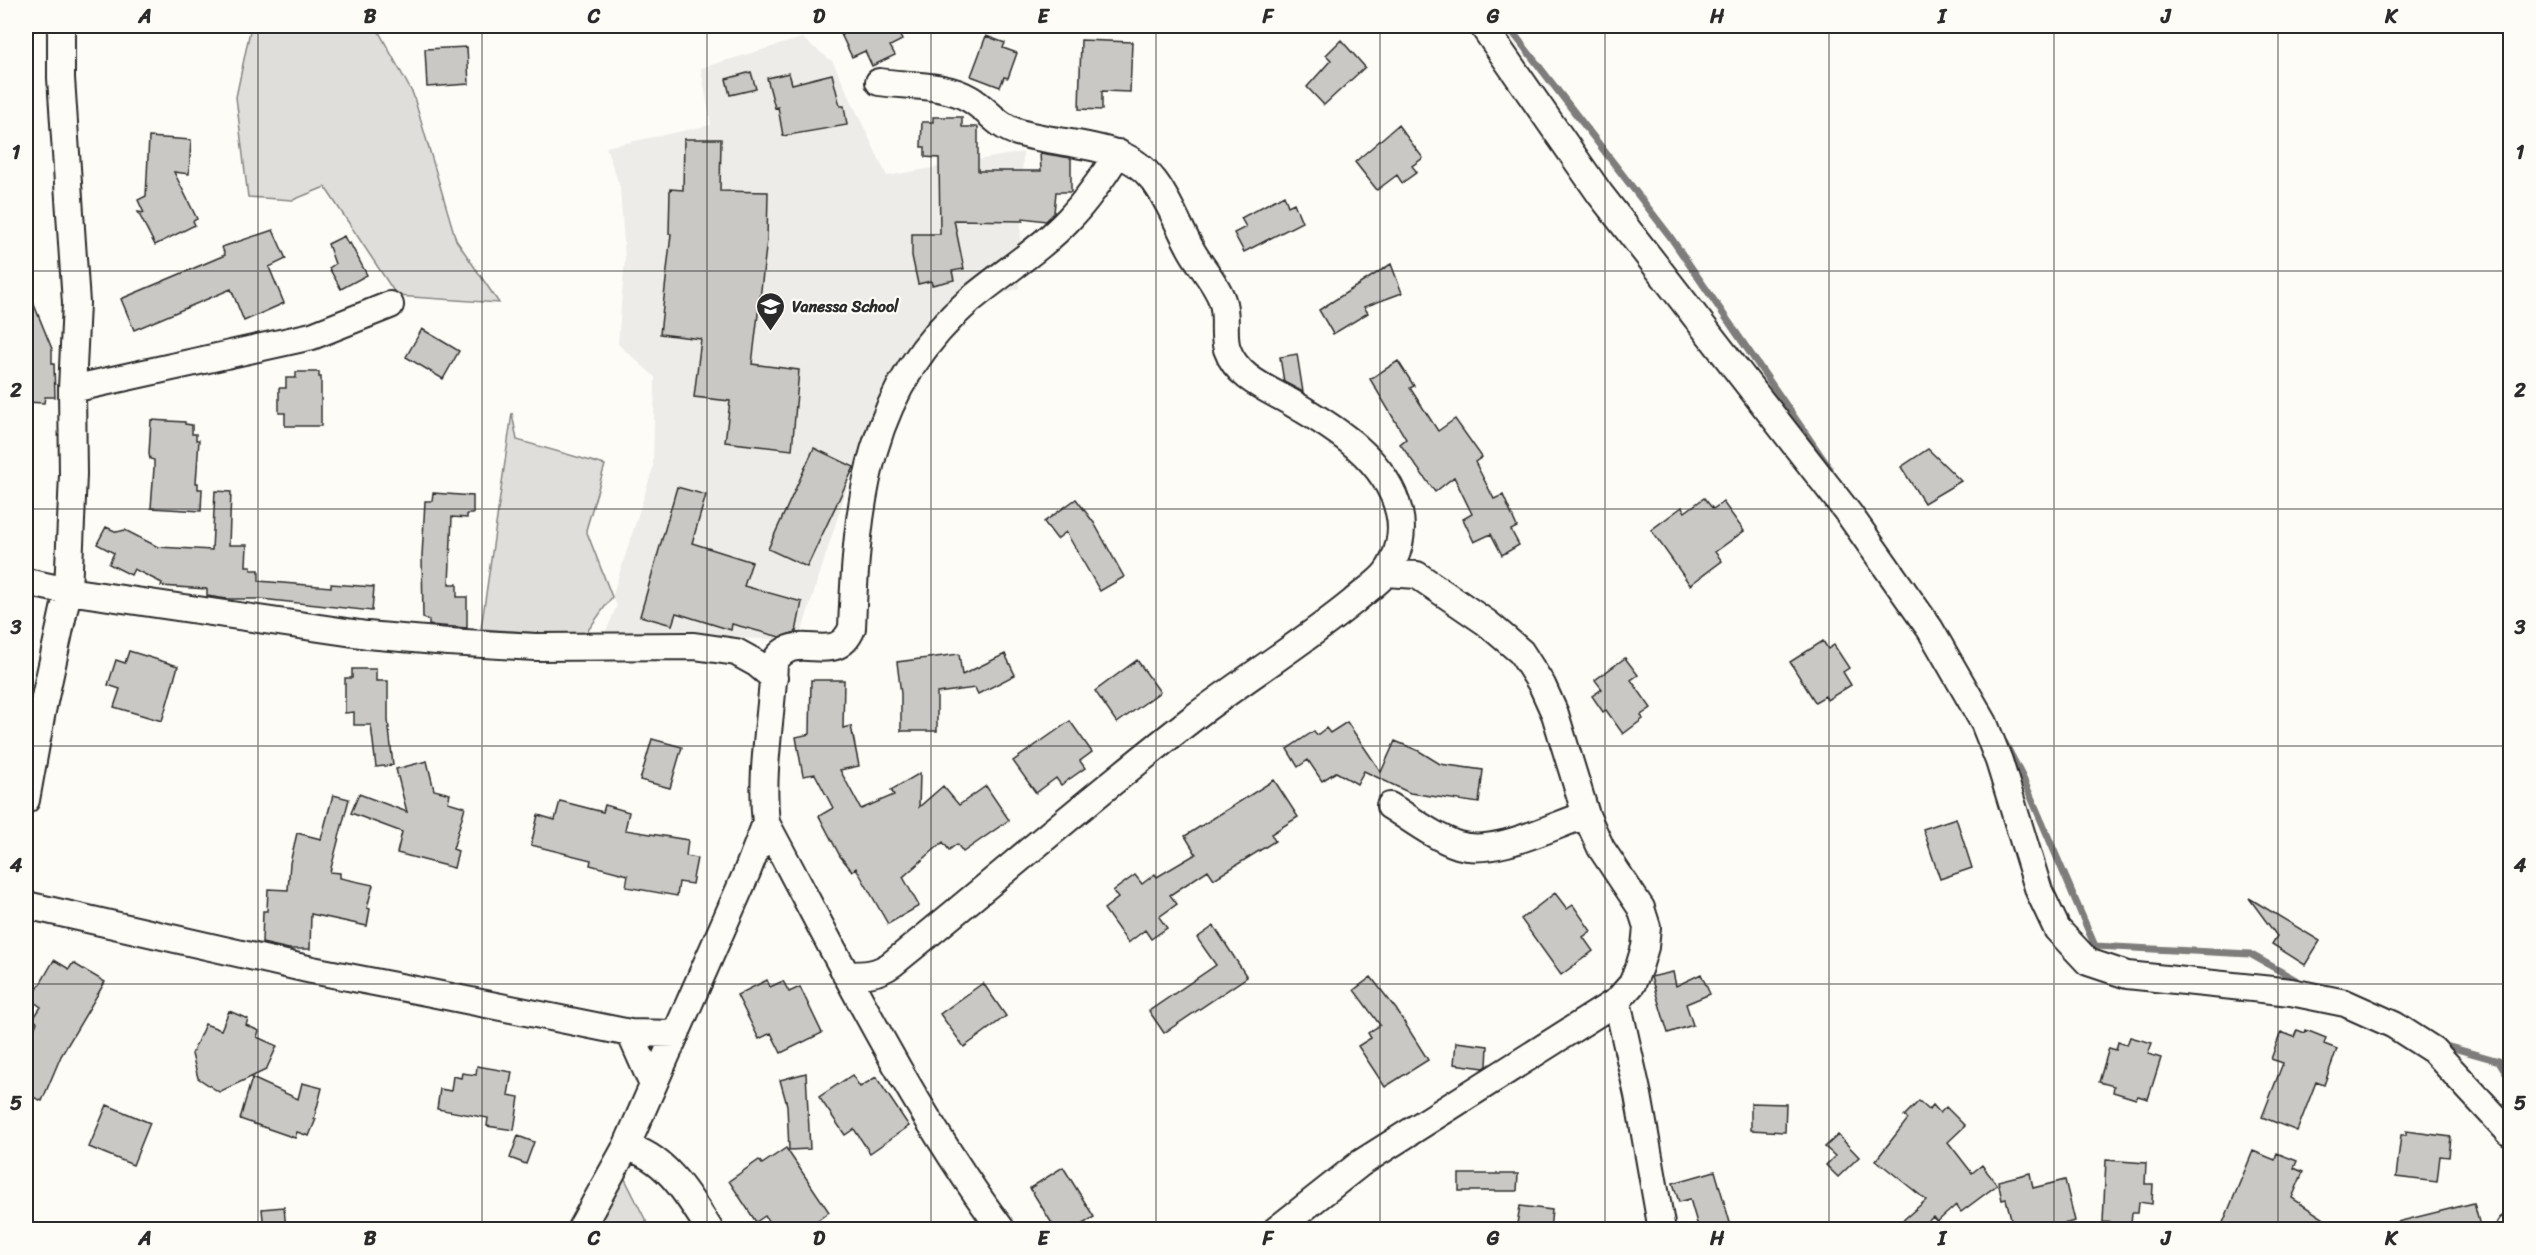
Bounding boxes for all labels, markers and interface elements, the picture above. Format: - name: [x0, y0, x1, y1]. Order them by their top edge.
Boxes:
- text: A: [137, 0, 152, 34]
- text: B: [364, 0, 377, 34]
- text: C: [587, 0, 601, 34]
- text: D: [813, 0, 826, 34]
- text: E: [1037, 0, 1050, 34]
- text: F: [1262, 0, 1275, 34]
- text: G: [1486, 0, 1500, 34]
- text: H: [1709, 0, 1725, 34]
- text: I: [1937, 0, 1948, 34]
- text: J: [2160, 0, 2172, 34]
- text: K: [2384, 0, 2399, 34]
- text: 1: [12, 135, 21, 170]
- text: 1: [2516, 135, 2525, 170]
- school or university icon: Vanessa School: [755, 290, 787, 332]
- place label: Vanessa School: [792, 292, 900, 321]
- text: 2: [9, 373, 22, 408]
- text: 2: [2513, 373, 2526, 408]
- text: 3: [10, 610, 22, 645]
- text: 3: [2514, 610, 2526, 645]
- text: 4: [9, 848, 23, 883]
- text: 4: [2513, 848, 2527, 883]
- text: 5: [10, 1086, 22, 1121]
- text: 5: [2514, 1086, 2526, 1121]
- text: A: [137, 1221, 152, 1255]
- text: B: [364, 1221, 377, 1255]
- text: C: [587, 1221, 601, 1255]
- text: D: [813, 1221, 826, 1255]
- text: E: [1037, 1221, 1050, 1255]
- text: F: [1262, 1221, 1275, 1255]
- text: G: [1486, 1221, 1500, 1255]
- text: H: [1709, 1221, 1725, 1255]
- text: I: [1937, 1221, 1948, 1255]
- text: J: [2160, 1221, 2172, 1255]
- text: K: [2384, 1221, 2399, 1255]

